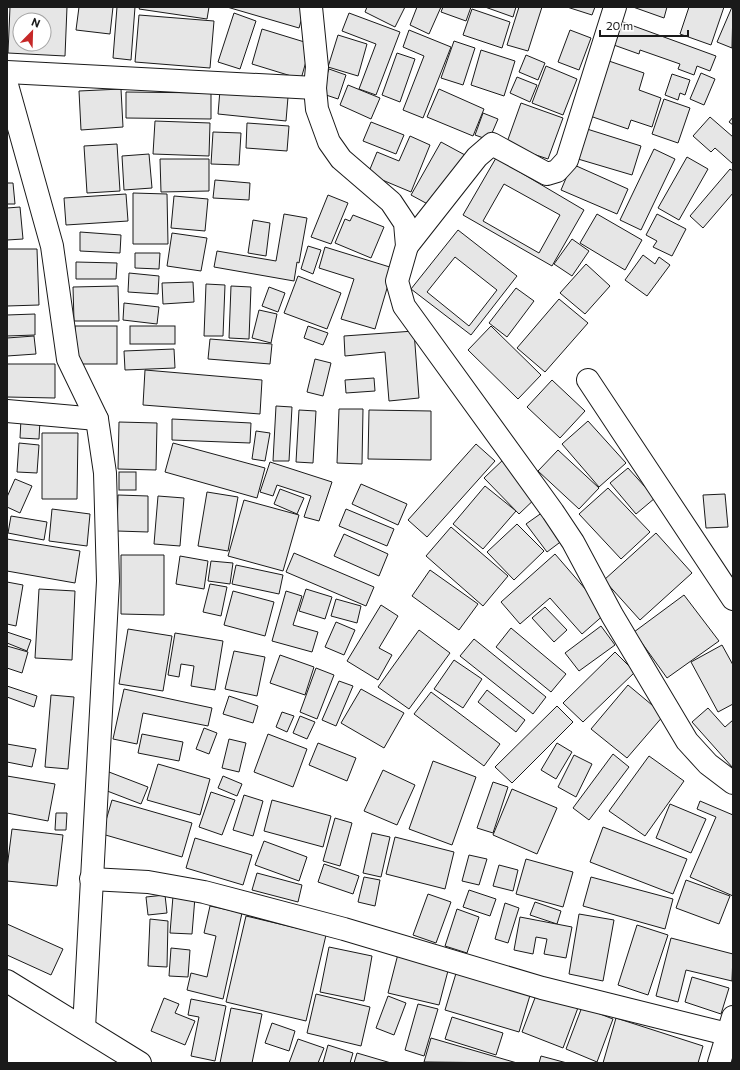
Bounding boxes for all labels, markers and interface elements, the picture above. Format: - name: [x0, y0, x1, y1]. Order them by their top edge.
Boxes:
- north arrow: [12, 12, 52, 52]
- scale bar: [600, 12, 688, 38]
- text: N: [30, 15, 42, 30]
- text: 20 m: [606, 18, 633, 32]

